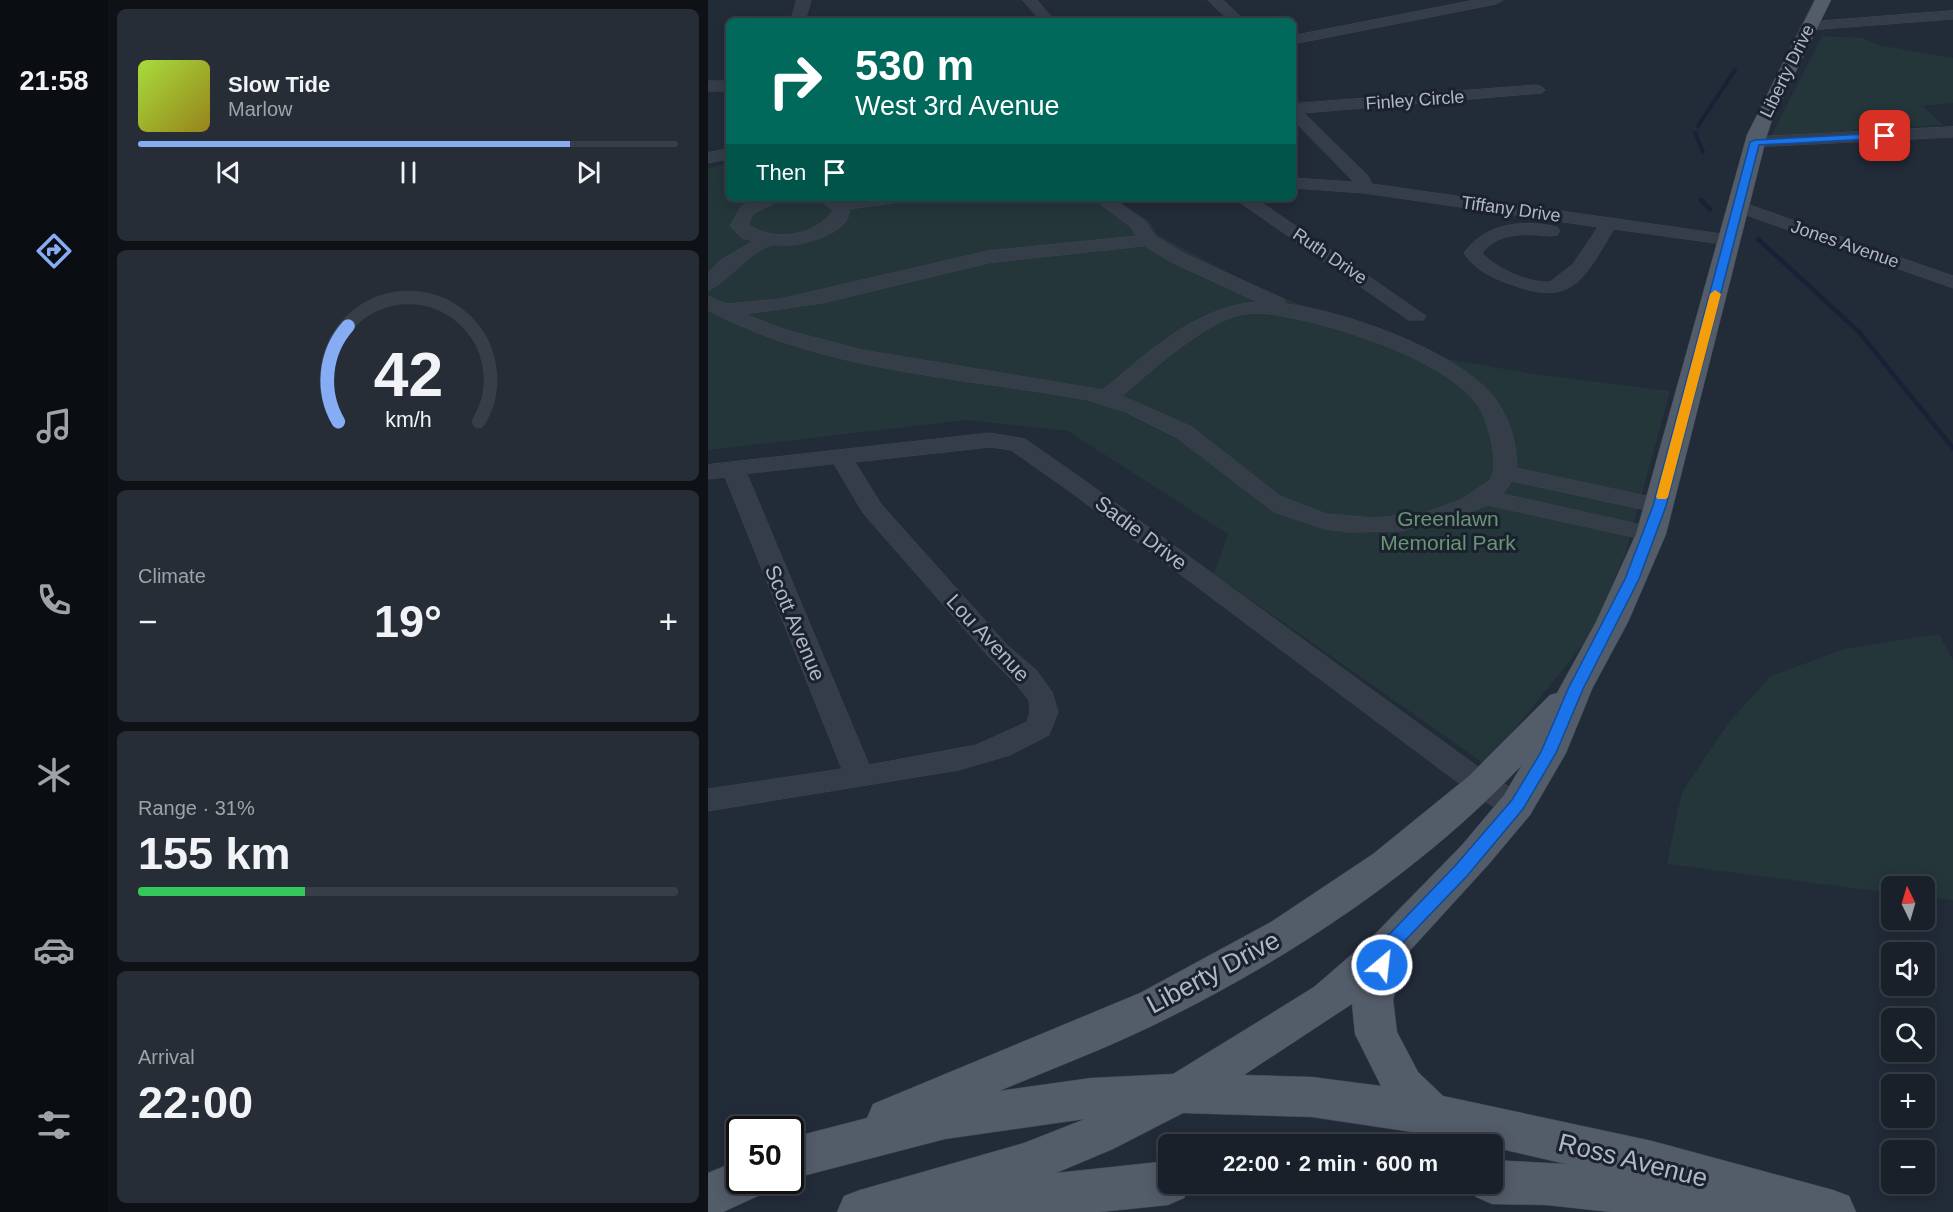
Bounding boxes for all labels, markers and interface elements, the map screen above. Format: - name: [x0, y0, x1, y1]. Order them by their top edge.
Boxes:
- street label: Liberty Drive: [1756, 21, 1818, 121]
- icon: right: [756, 42, 834, 120]
- text: 530 m: [855, 42, 974, 89]
- text: 21:58: [19, 66, 89, 96]
- text: Slow Tide: [228, 72, 330, 97]
- street label: Finley Circle: [1365, 87, 1465, 113]
- text: West 3rd Avenue: [855, 91, 1060, 121]
- text: Marlow: [228, 98, 292, 120]
- pin: [1859, 110, 1910, 161]
- icon: arrive: [1868, 119, 1901, 152]
- icon: previous: [212, 156, 245, 189]
- icon: pause: [392, 156, 425, 189]
- icon: next: [572, 156, 605, 189]
- icon: arrive: [818, 156, 851, 189]
- text: Then: [756, 160, 806, 185]
- street label: Tiffany Drive: [1460, 192, 1562, 226]
- street label: Jones Avenue: [1788, 216, 1902, 272]
- street label: Ruth Drive: [1289, 224, 1371, 288]
- icon: directions: [33, 230, 75, 272]
- text: 42: [373, 341, 443, 410]
- icon: music: [33, 405, 75, 447]
- text: km/h: [385, 409, 431, 433]
- street label: Sadie Drive: [1091, 491, 1192, 574]
- park label: Greenlawn Memorial Park: [1380, 507, 1516, 554]
- street label: Scott Avenue: [761, 562, 830, 684]
- text: Climate: [138, 565, 206, 587]
- icon: phone: [33, 579, 75, 621]
- street label: Lou Avenue: [942, 589, 1034, 686]
- text: 19°: [374, 596, 442, 647]
- text: −: [138, 603, 157, 640]
- text: +: [659, 603, 678, 640]
- icon: climate: [33, 754, 75, 796]
- text: Range · 31%: [138, 797, 255, 819]
- text: 155 km: [138, 828, 291, 879]
- north arrow: [1881, 876, 1935, 930]
- map controls: [1881, 876, 1935, 1194]
- street label: Liberty Drive: [1142, 924, 1284, 1020]
- icon: car: [33, 929, 75, 971]
- position arrow: [1350, 933, 1414, 997]
- button: sound: [1881, 942, 1935, 996]
- button: search: [1881, 1008, 1935, 1062]
- text: Arrival: [138, 1046, 195, 1068]
- button: +: [1881, 1074, 1935, 1128]
- text: 22:00: [138, 1077, 253, 1128]
- icon: filters: [33, 1104, 75, 1146]
- speed limit sign: 50: [726, 1116, 804, 1194]
- street label: Ross Avenue: [1555, 1127, 1711, 1193]
- button: −: [1881, 1140, 1935, 1194]
- text: 22:00 · 2 min · 600 m: [1223, 1151, 1438, 1176]

